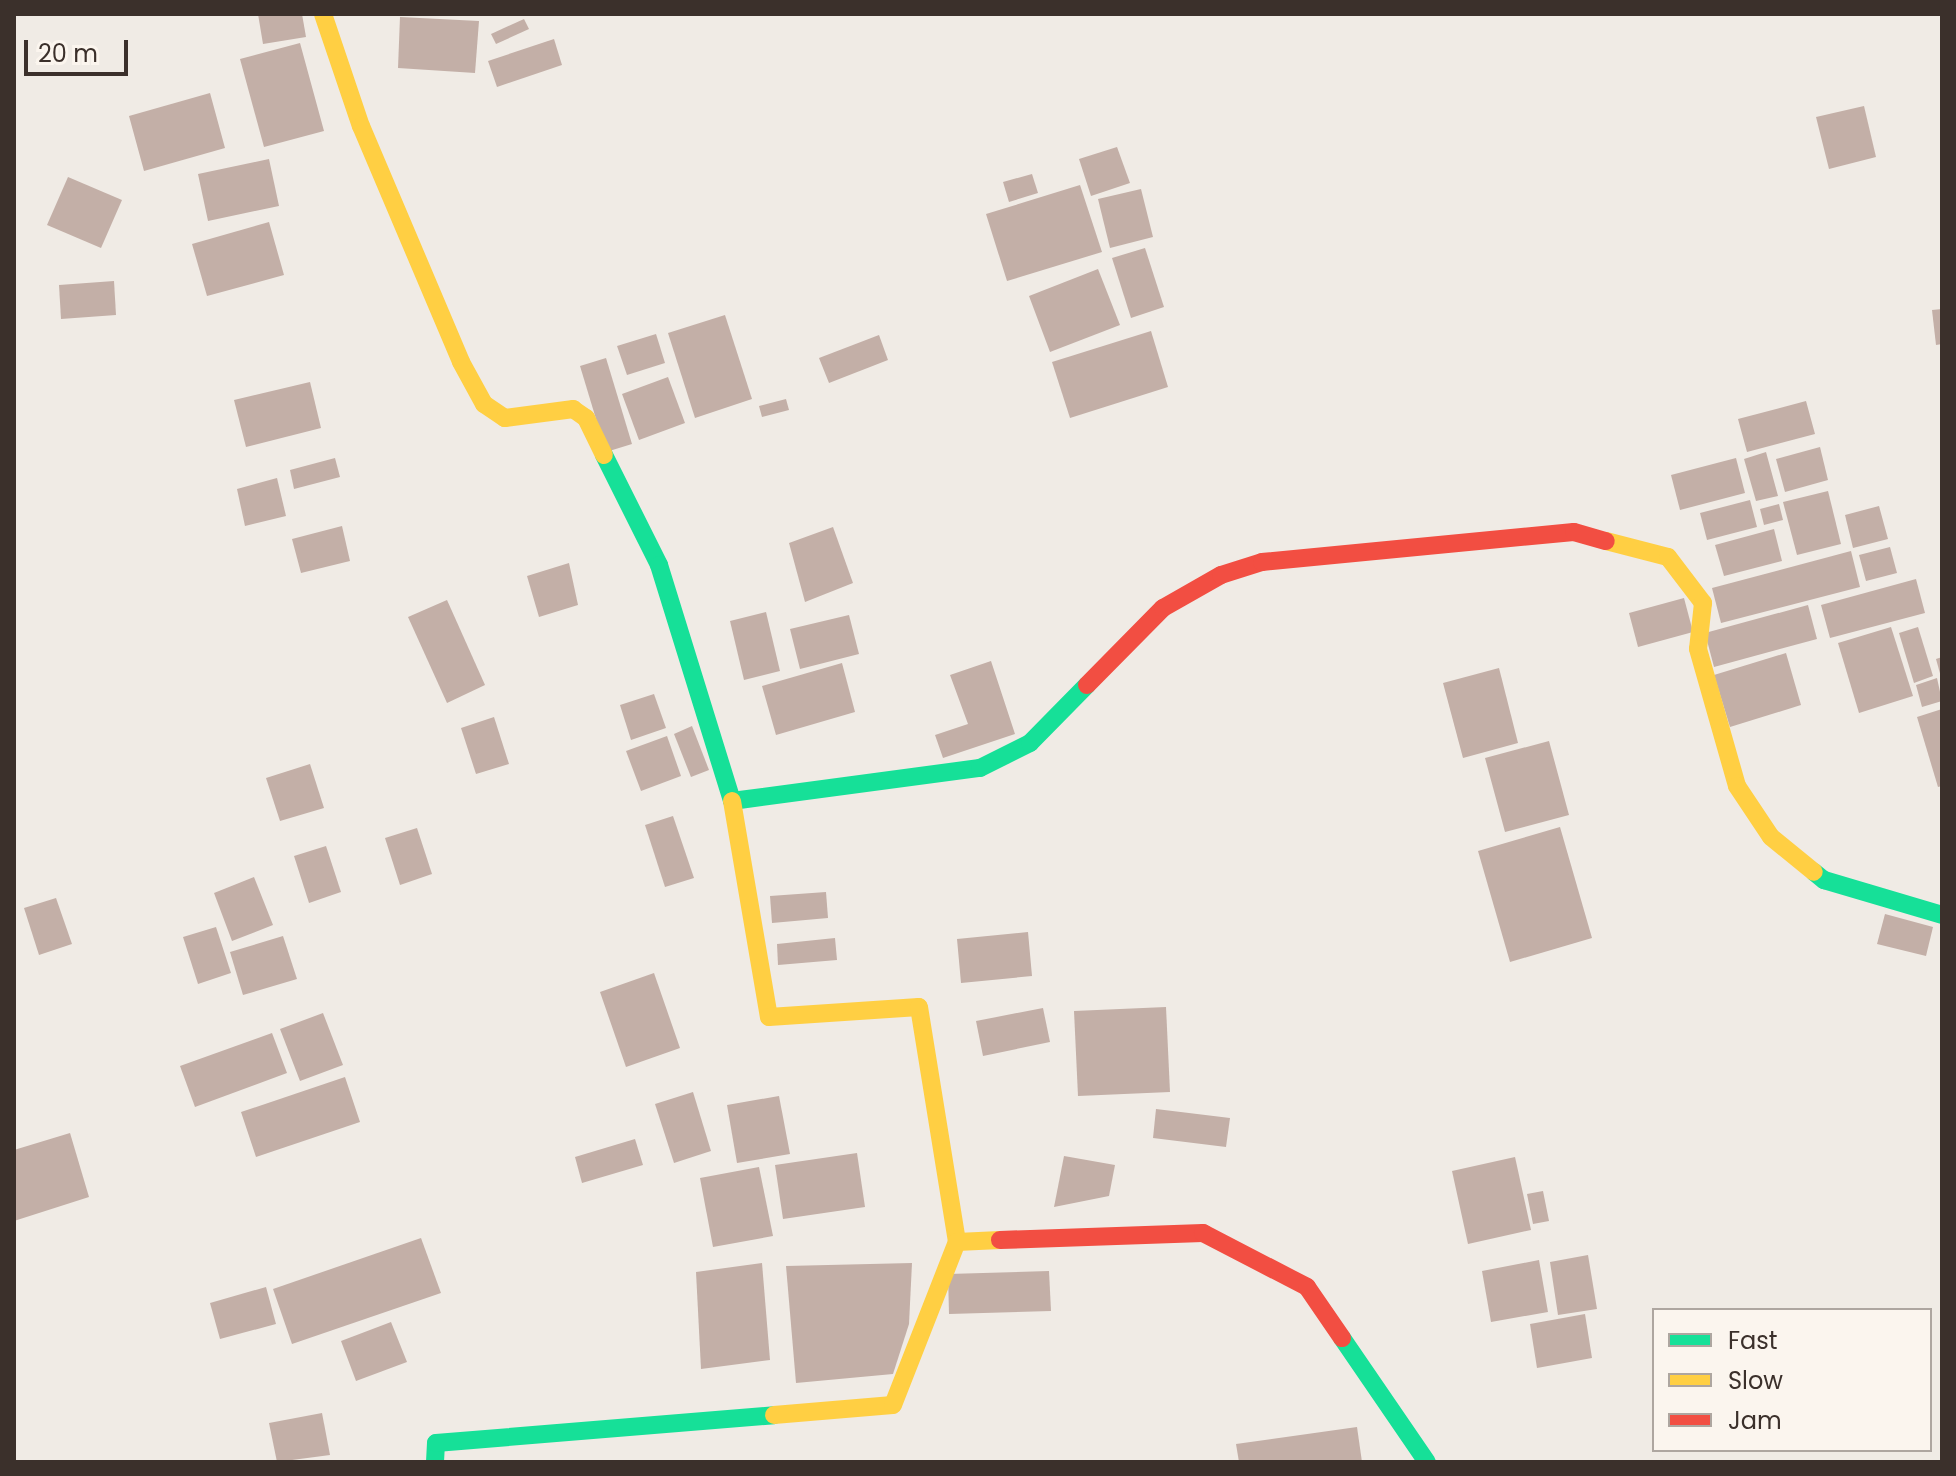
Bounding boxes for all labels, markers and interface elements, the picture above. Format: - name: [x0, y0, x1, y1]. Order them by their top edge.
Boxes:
- scale bar: [28, 24, 132, 74]
- text: 20 m: [38, 37, 98, 70]
- legend: [1652, 1308, 1932, 1452]
- text: Fast: [1728, 1324, 1778, 1357]
- text: Slow: [1728, 1364, 1783, 1397]
- text: Jam: [1728, 1404, 1782, 1437]

